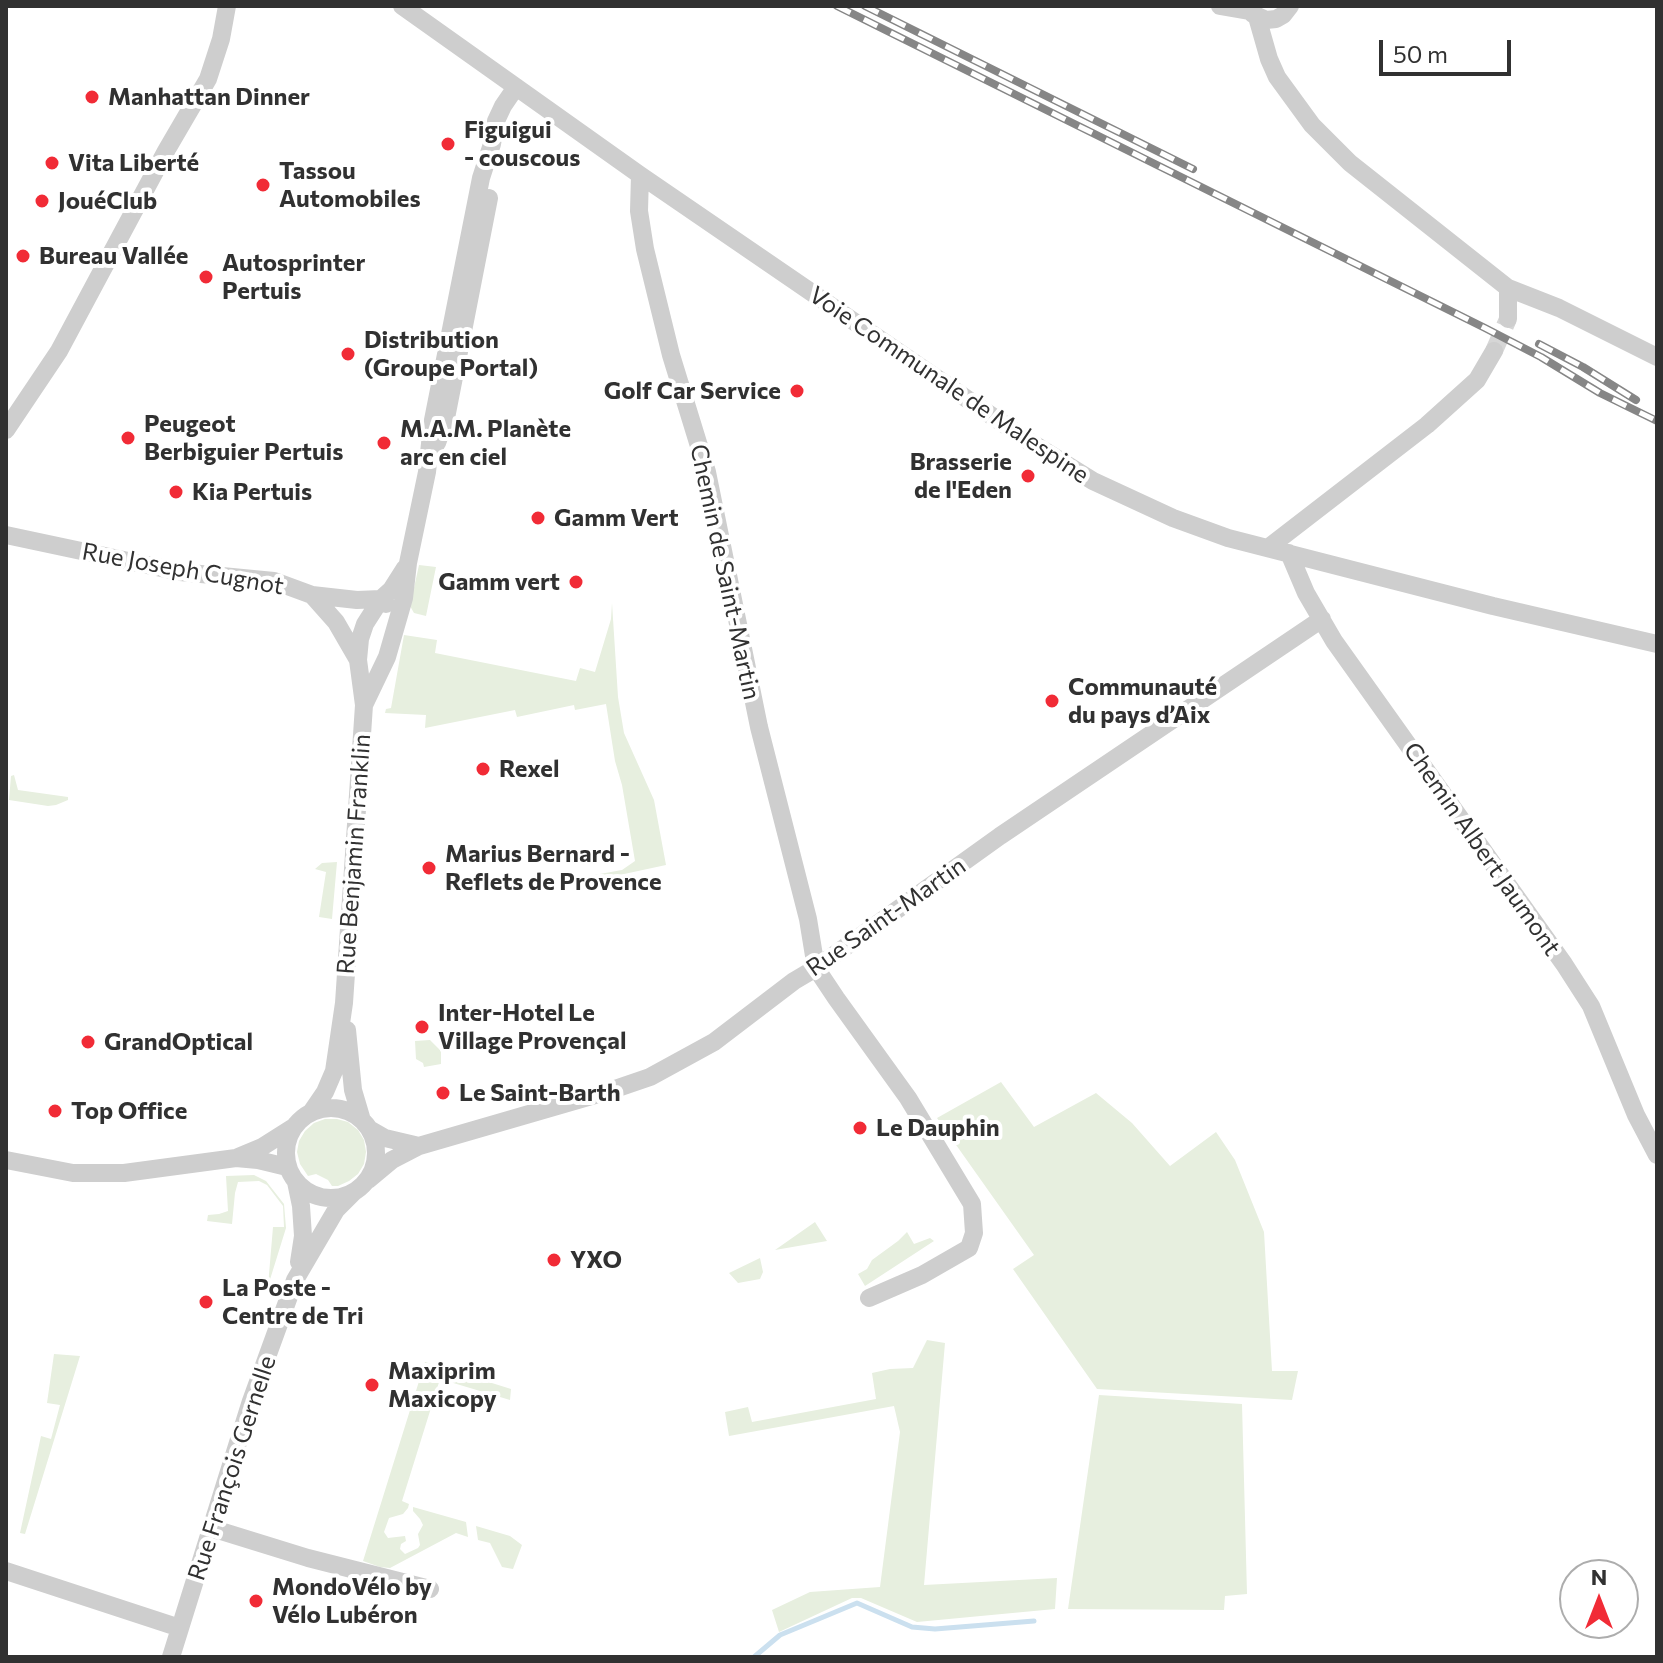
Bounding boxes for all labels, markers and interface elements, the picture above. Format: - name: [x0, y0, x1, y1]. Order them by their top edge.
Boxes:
- scale bar: [1383, 24, 1515, 74]
- text: 50 m: [1393, 39, 1448, 68]
- place label: Manhattan Dinner: [108, 83, 310, 111]
- marker: Manhattan Dinner: [83, 88, 101, 106]
- place label: Figuigui - couscous: [464, 116, 580, 172]
- marker: Figuigui - couscous: [439, 135, 457, 153]
- place label: Vita Liberté: [68, 149, 199, 177]
- marker: Vita Liberté: [43, 154, 61, 172]
- place label: Tassou Automobiles: [279, 157, 421, 213]
- marker: Tassou Automobiles: [254, 176, 272, 194]
- place label: JouéClub: [58, 187, 157, 215]
- marker: JouéClub: [33, 192, 51, 210]
- place label: Bureau Vallée: [39, 242, 188, 270]
- marker: Bureau Vallée: [14, 247, 32, 265]
- place label: Autosprinter Pertuis: [222, 249, 365, 305]
- marker: Autosprinter Pertuis: [197, 268, 215, 286]
- street label: Voie Communale de Malespine: [804, 280, 1094, 490]
- place label: Distribution (Groupe Portal): [364, 326, 538, 382]
- marker: Distribution (Groupe Portal): [339, 345, 357, 363]
- place label: Golf Car Service: [604, 377, 781, 405]
- marker: Golf Car Service: [788, 382, 806, 400]
- place label: Peugeot Berbiguier Pertuis: [144, 410, 343, 466]
- place label: M.A.M. Planète arc en ciel: [400, 415, 571, 471]
- marker: Peugeot Berbiguier Pertuis: [119, 429, 137, 447]
- marker: M.A.M. Planète arc en ciel: [375, 434, 393, 452]
- street label: Chemin de Saint-Martin: [684, 442, 766, 702]
- place label: Brasserie de l'Eden: [910, 448, 1012, 504]
- marker: Brasserie de l'Eden: [1019, 467, 1037, 485]
- place label: Kia Pertuis: [192, 478, 312, 506]
- marker: Kia Pertuis: [167, 483, 185, 501]
- place label: Gamm Vert: [554, 504, 679, 532]
- marker: Gamm Vert: [529, 509, 547, 527]
- street label: Rue Joseph Cugnot: [80, 537, 286, 601]
- place label: Gamm vert: [438, 568, 560, 596]
- marker: Gamm vert: [567, 573, 585, 591]
- place label: Communauté du pays d’Aix: [1068, 673, 1217, 729]
- marker: Communauté du pays d’Aix: [1043, 692, 1061, 710]
- street label: Rue Benjamin Franklin: [331, 733, 377, 975]
- street label: Chemin Albert Jaumont: [1397, 737, 1567, 961]
- place label: Rexel: [499, 755, 560, 783]
- marker: Rexel: [474, 760, 492, 778]
- place label: Marius Bernard - Reflets de Provence: [445, 840, 662, 896]
- street label: Rue Saint-Martin: [801, 851, 971, 983]
- marker: Marius Bernard - Reflets de Provence: [420, 859, 438, 877]
- place label: Inter-Hotel Le Village Provençal: [438, 999, 626, 1055]
- marker: Inter-Hotel Le Village Provençal: [413, 1018, 431, 1036]
- place label: GrandOptical: [104, 1028, 253, 1056]
- marker: GrandOptical: [79, 1033, 97, 1051]
- place label: Le Saint-Barth: [459, 1079, 621, 1107]
- marker: Le Saint-Barth: [434, 1084, 452, 1102]
- place label: Top Office: [71, 1097, 187, 1125]
- marker: Top Office: [46, 1102, 64, 1120]
- place label: Le Dauphin: [876, 1114, 1000, 1142]
- marker: Le Dauphin: [851, 1119, 869, 1137]
- place label: YXO: [570, 1246, 622, 1274]
- marker: YXO: [545, 1251, 563, 1269]
- place label: La Poste - Centre de Tri: [222, 1274, 364, 1330]
- marker: La Poste - Centre de Tri: [197, 1293, 215, 1311]
- street label: Rue François Gernelle: [182, 1352, 282, 1584]
- place label: Maxiprim Maxicopy: [388, 1357, 497, 1413]
- marker: Maxiprim Maxicopy: [363, 1376, 381, 1394]
- north arrow: [1559, 1559, 1639, 1639]
- text: N: [1591, 1563, 1607, 1590]
- place label: MondoVélo by Vélo Lubéron: [272, 1573, 432, 1629]
- marker: MondoVélo by Vélo Lubéron: [247, 1592, 265, 1610]

